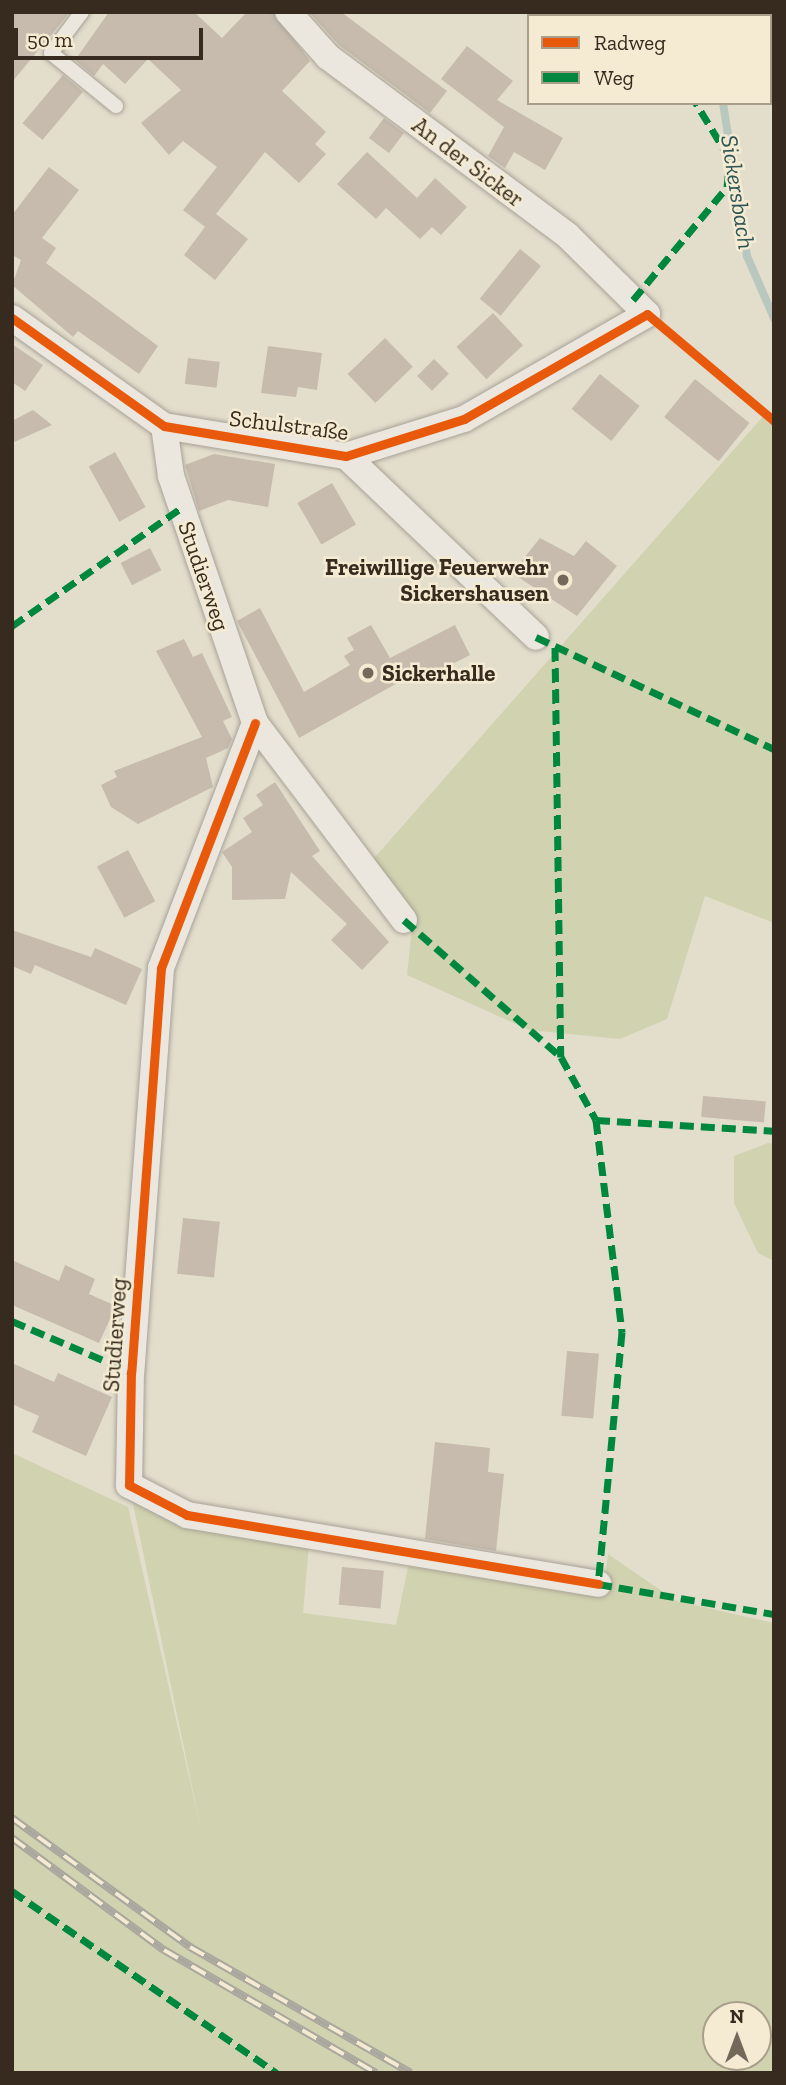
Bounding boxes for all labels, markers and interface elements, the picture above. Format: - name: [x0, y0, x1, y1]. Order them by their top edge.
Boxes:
- scale bar: [18, 14, 206, 58]
- legend: [527, 14, 772, 105]
- text: 50 m: [27, 27, 73, 52]
- text: Radweg: [594, 30, 666, 55]
- text: Weg: [594, 65, 634, 90]
- street label: An der Sicker: [407, 111, 529, 213]
- water label: Sickersbach: [715, 133, 761, 251]
- street label: Schulstraße: [228, 404, 350, 446]
- street label: Studierweg: [172, 518, 236, 634]
- place label: Freiwillige Feuerwehr Sickershausen: [325, 553, 549, 607]
- marker: Freiwillige Feuerwehr Sickershausen: [555, 572, 571, 588]
- place label: Sickerhalle: [382, 659, 495, 687]
- marker: Sickerhalle: [360, 665, 376, 681]
- street label: Studierweg: [97, 1277, 133, 1393]
- north arrow: [702, 2001, 772, 2071]
- text: N: [730, 2005, 744, 2028]

